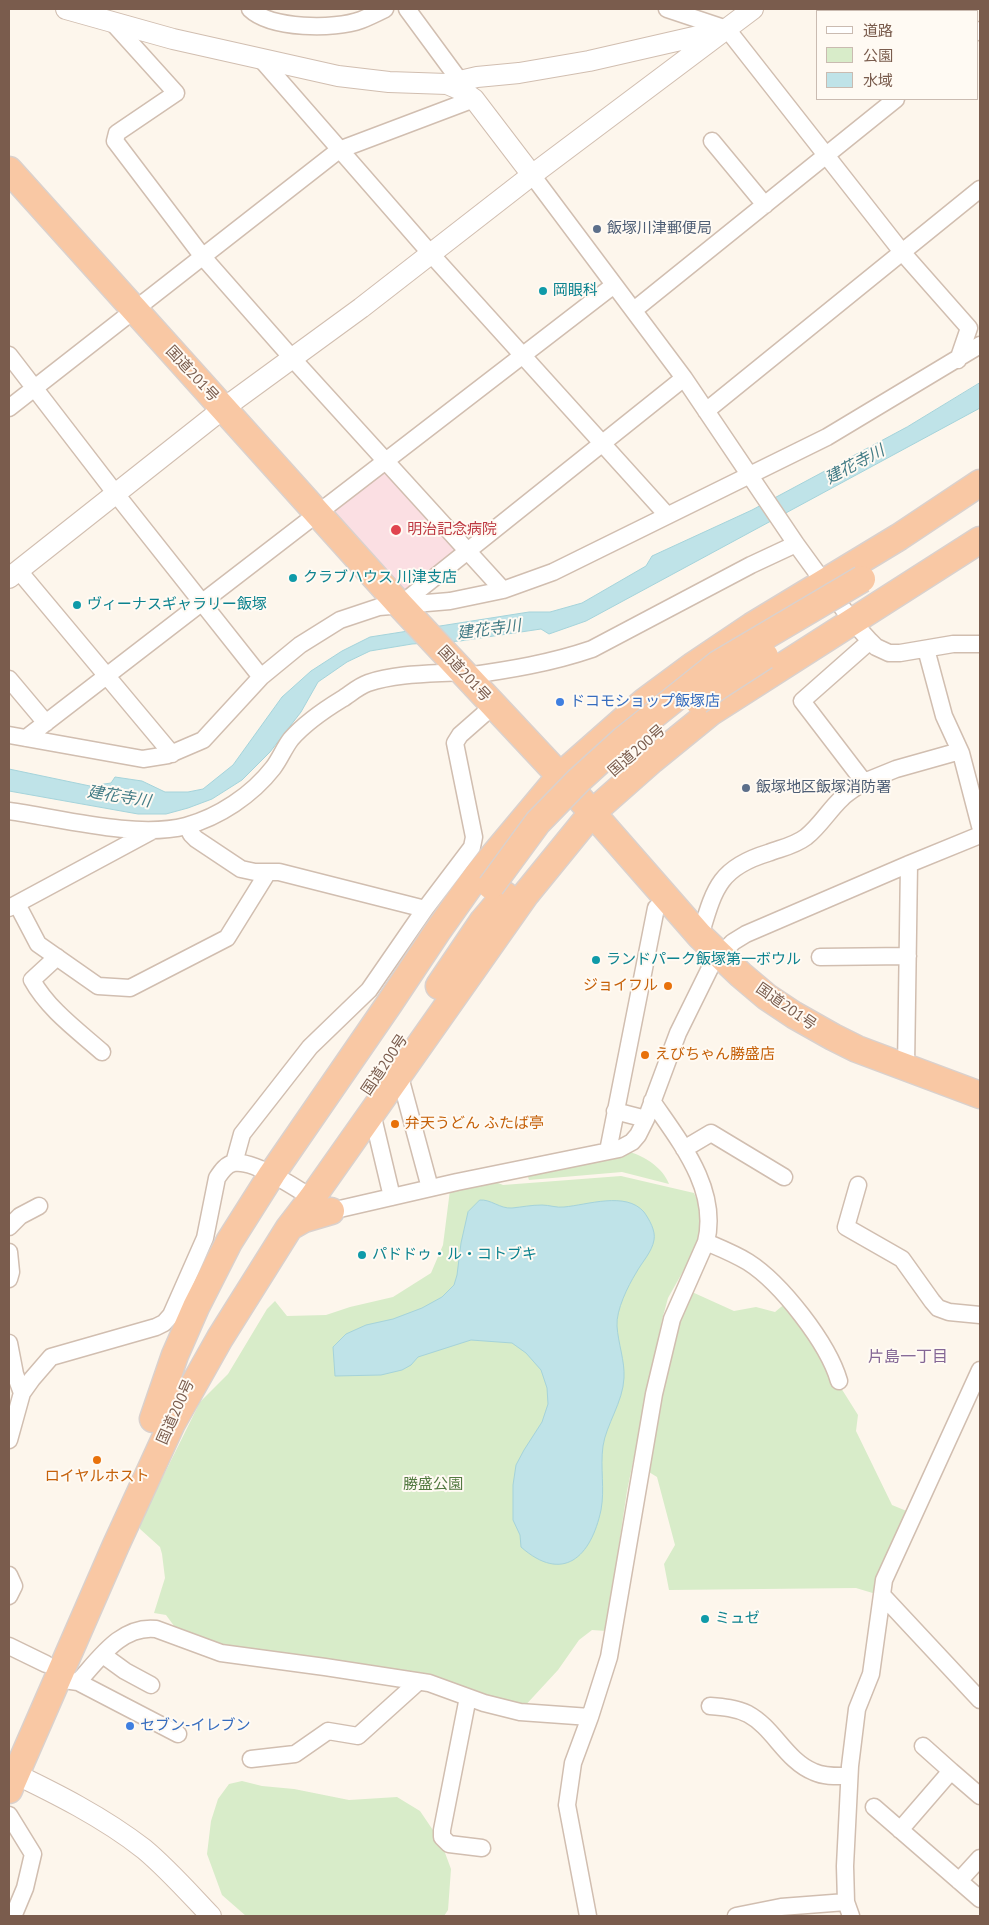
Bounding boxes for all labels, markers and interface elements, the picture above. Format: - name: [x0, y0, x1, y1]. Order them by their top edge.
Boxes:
- legend: [816, 10, 979, 100]
- text: 道路: [863, 21, 893, 40]
- text: 公園: [863, 46, 893, 65]
- text: 水域: [863, 71, 893, 90]
- place label: 飯塚川津郵便局: [607, 220, 712, 238]
- marker: 飯塚川津郵便局: [591, 223, 603, 235]
- place label: 岡眼科: [553, 282, 598, 300]
- marker: 岡眼科: [537, 285, 549, 297]
- street label: 国道201号: [162, 342, 222, 406]
- water label: 建花寺川: [822, 442, 888, 488]
- place label: 明治記念病院: [407, 521, 497, 539]
- marker: 明治記念病院: [389, 523, 403, 537]
- place label: クラブハウス 川津支店: [303, 569, 457, 587]
- marker: クラブハウス 川津支店: [287, 572, 299, 584]
- place label: ヴィーナスギャラリー飯塚: [87, 596, 267, 614]
- marker: ヴィーナスギャラリー飯塚: [71, 599, 83, 611]
- water label: 建花寺川: [456, 617, 522, 643]
- street label: 国道201号: [434, 642, 494, 706]
- place label: ドコモショップ飯塚店: [570, 693, 720, 711]
- marker: ドコモショップ飯塚店: [554, 696, 566, 708]
- street label: 国道200号: [605, 721, 669, 781]
- place label: 飯塚地区飯塚消防署: [756, 779, 891, 797]
- marker: 飯塚地区飯塚消防署: [740, 782, 752, 794]
- water label: 建花寺川: [86, 783, 152, 811]
- place label: ランドパーク飯塚第一ボウル: [606, 951, 801, 969]
- marker: ランドパーク飯塚第一ボウル: [590, 954, 602, 966]
- place label: ジョイフル: [583, 977, 658, 995]
- marker: ジョイフル: [662, 980, 674, 992]
- street label: 国道201号: [752, 980, 820, 1034]
- street label: 国道200号: [358, 1031, 412, 1099]
- place label: えびちゃん勝盛店: [655, 1046, 775, 1064]
- marker: えびちゃん勝盛店: [639, 1049, 651, 1061]
- place label: 弁天うどん ふたば亭: [405, 1115, 544, 1133]
- marker: 弁天うどん ふたば亭: [389, 1118, 401, 1130]
- place label: パドドゥ・ル・コトブキ: [372, 1246, 537, 1264]
- marker: パドドゥ・ル・コトブキ: [356, 1249, 368, 1261]
- district label: 片島一丁目: [868, 1347, 948, 1367]
- street label: 国道200号: [154, 1377, 198, 1447]
- marker: ロイヤルホスト: [91, 1454, 103, 1466]
- place label: ロイヤルホスト: [45, 1468, 149, 1486]
- park label: 勝盛公園: [403, 1476, 463, 1494]
- place label: ミュゼ: [715, 1610, 760, 1628]
- marker: ミュゼ: [699, 1613, 711, 1625]
- place label: セブン-イレブン: [140, 1717, 250, 1735]
- marker: セブン-イレブン: [124, 1720, 136, 1732]

